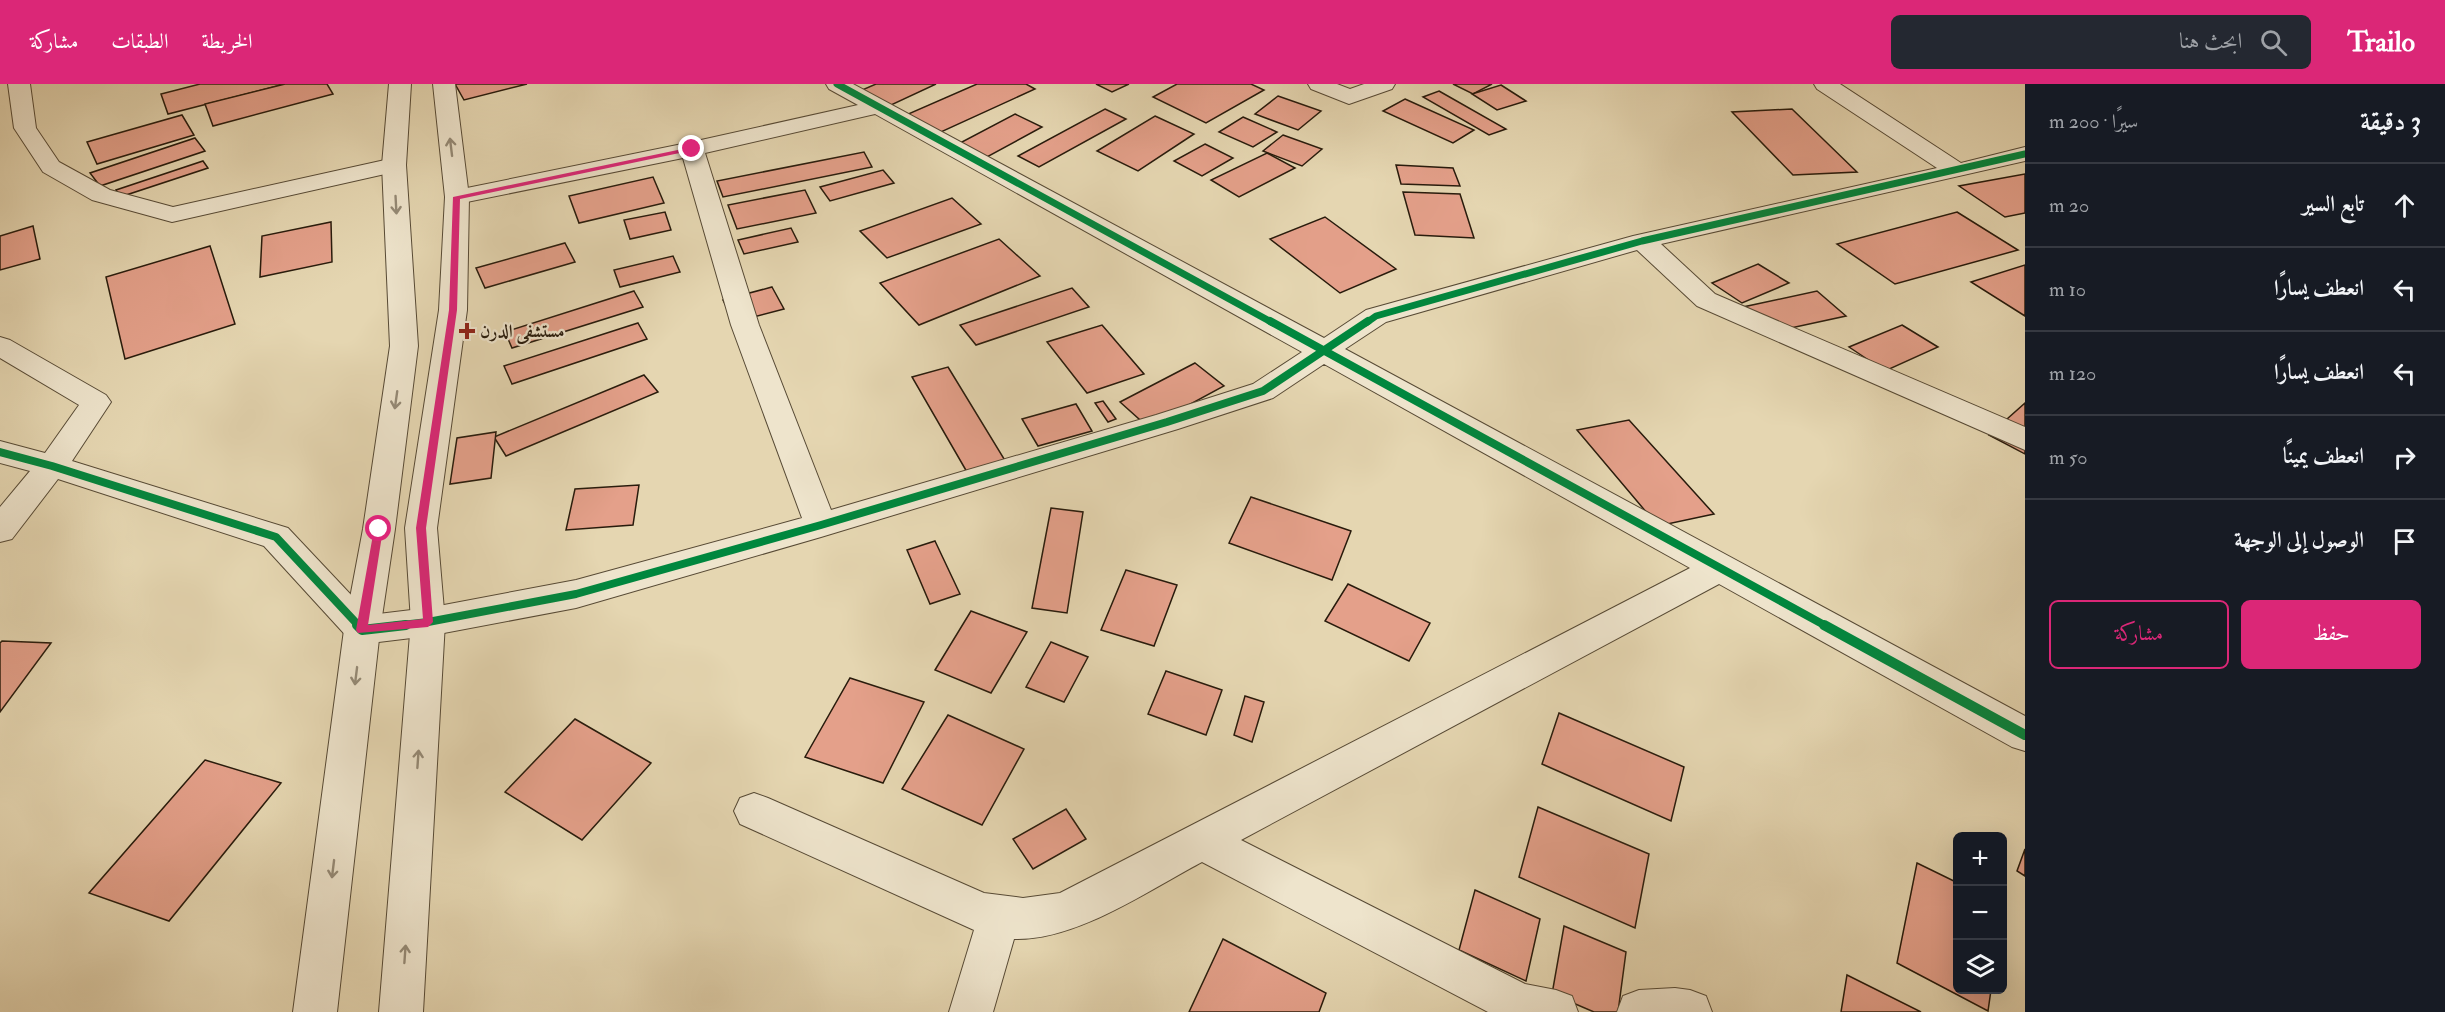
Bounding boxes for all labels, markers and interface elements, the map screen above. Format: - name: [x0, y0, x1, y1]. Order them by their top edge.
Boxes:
- search box: [1891, 15, 2311, 69]
- text: Trailo: [2347, 25, 2415, 60]
- icon: search: [2257, 26, 2290, 59]
- text: ابحث هنا: [2179, 27, 2242, 55]
- text: مشاركة: [30, 28, 78, 55]
- text: الطبقات: [111, 28, 168, 55]
- text: الخريطة: [201, 28, 253, 55]
- text: 3 دقيقة: [2360, 106, 2421, 138]
- text: سيرًا · 200 m: [2049, 109, 2138, 134]
- route end: [678, 135, 704, 161]
- one-way arrow: [445, 138, 456, 158]
- icon: ahead: [2388, 189, 2421, 222]
- text: تابع السير: [2302, 190, 2364, 218]
- text: 20 m: [2049, 193, 2089, 218]
- one-way arrow: [391, 195, 402, 215]
- icon: left: [2388, 273, 2421, 306]
- text: انعطف يسارًا: [2274, 274, 2364, 302]
- text: 10 m: [2049, 277, 2086, 302]
- place label: مستشفى الدرن: [480, 320, 565, 345]
- marker: مستشفى الدرن: [458, 322, 476, 340]
- icon: left: [2388, 357, 2421, 390]
- text: انعطف يسارًا: [2274, 358, 2364, 386]
- text: 120 m: [2049, 361, 2096, 386]
- one-way arrow: [391, 389, 402, 409]
- icon: right: [2388, 441, 2421, 474]
- text: انعطف يمينًا: [2283, 442, 2364, 470]
- text: 50 m: [2049, 445, 2088, 470]
- route start: [365, 515, 391, 541]
- icon: arrive: [2388, 525, 2421, 558]
- text: الوصول إلى الوجهة: [2234, 526, 2364, 554]
- button: مشاركة: [2049, 600, 2229, 669]
- button: حفظ: [2241, 600, 2421, 669]
- one-way arrow: [350, 665, 361, 685]
- one-way arrow: [413, 750, 424, 770]
- map controls: [1953, 832, 2007, 994]
- button: +: [1953, 832, 2007, 886]
- one-way arrow: [327, 859, 338, 879]
- button: −: [1953, 886, 2007, 940]
- button: layers: [1953, 940, 2007, 994]
- one-way arrow: [399, 944, 410, 964]

